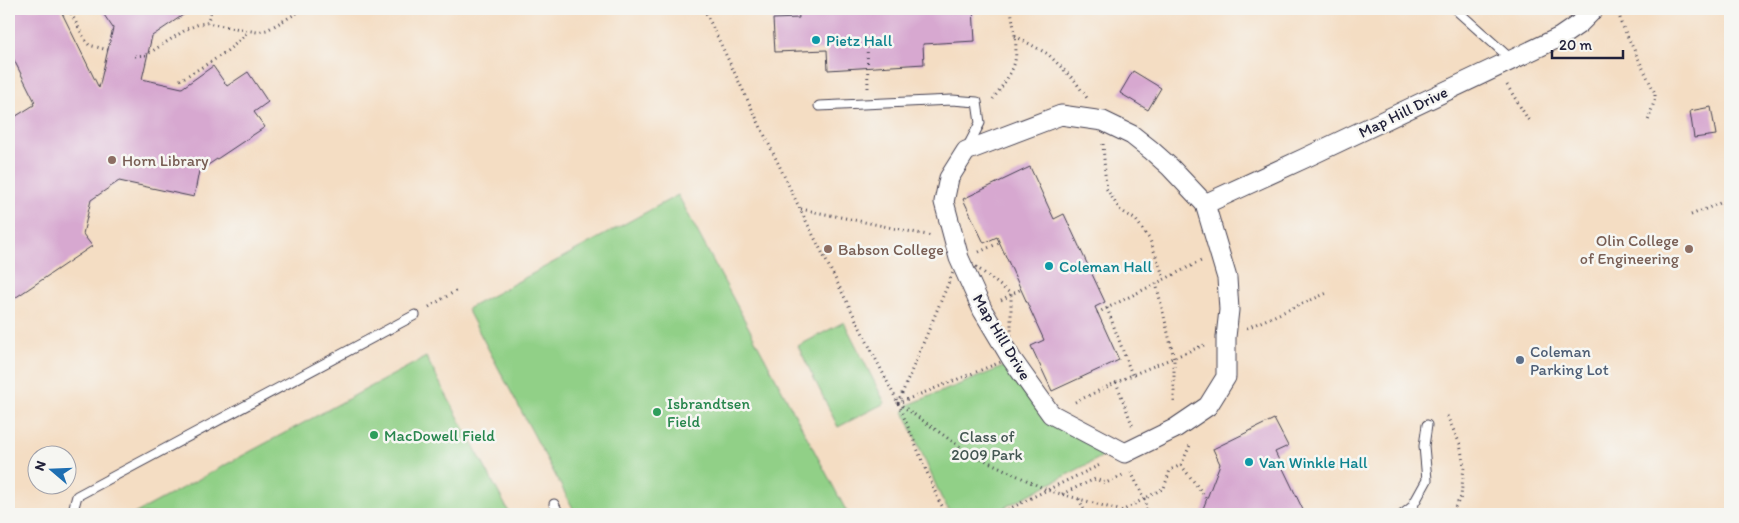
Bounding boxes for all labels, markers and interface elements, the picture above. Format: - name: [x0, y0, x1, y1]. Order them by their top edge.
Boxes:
- scale bar: [1552, 28, 1623, 60]
- place label: Pietz Hall: [826, 31, 893, 50]
- marker: Pietz Hall: [810, 34, 822, 46]
- text: 20 m: [1559, 36, 1593, 54]
- street label: Map Hill Drive: [1355, 82, 1451, 142]
- place label: Horn Library: [122, 151, 209, 170]
- marker: Horn Library: [106, 154, 118, 166]
- place label: Olin College of Engineering: [1580, 231, 1680, 268]
- place label: Babson College: [838, 240, 944, 259]
- marker: Babson College: [822, 243, 834, 255]
- marker: Olin College of Engineering: [1683, 243, 1695, 255]
- place label: Coleman Hall: [1059, 257, 1152, 276]
- marker: Coleman Hall: [1043, 260, 1055, 272]
- street label: Map Hill Drive: [969, 291, 1035, 383]
- place label: Coleman Parking Lot: [1530, 342, 1609, 379]
- marker: Coleman Parking Lot: [1514, 354, 1526, 366]
- place label: Isbrandtsen Field: [667, 394, 750, 431]
- marker: Isbrandtsen Field: [651, 406, 663, 418]
- place label: MacDowell Field: [384, 426, 495, 445]
- park label: Class of 2009 Park: [951, 427, 1023, 464]
- marker: MacDowell Field: [368, 429, 380, 441]
- north arrow: [28, 446, 78, 496]
- place label: Van Winkle Hall: [1259, 453, 1368, 472]
- marker: Van Winkle Hall: [1243, 456, 1255, 468]
- text: N: [31, 459, 50, 473]

